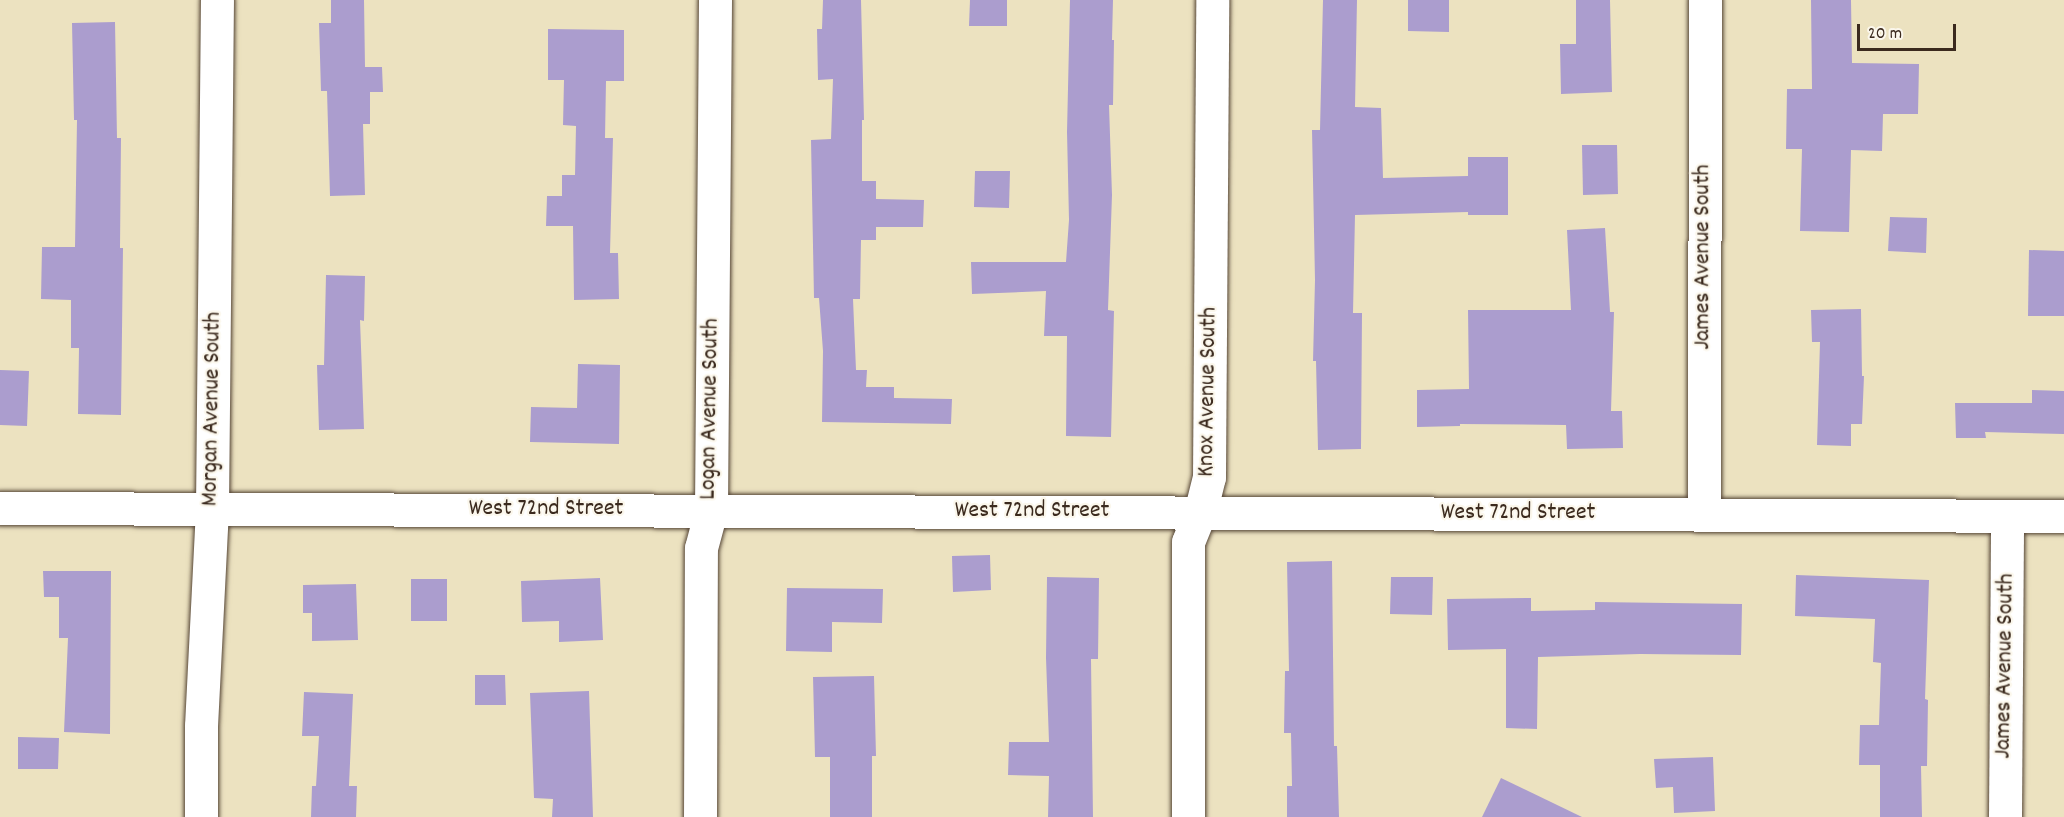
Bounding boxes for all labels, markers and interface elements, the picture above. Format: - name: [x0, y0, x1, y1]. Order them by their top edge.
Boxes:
- scale bar: [1860, 12, 1959, 50]
- text: 20 m: [1868, 22, 1902, 47]
- street label: James Avenue South: [1690, 164, 1718, 350]
- street label: Knox Avenue South: [1193, 307, 1225, 477]
- street label: Morgan Avenue South: [197, 311, 229, 507]
- street label: Logan Avenue South: [695, 318, 727, 500]
- street label: West 72nd Street: [469, 496, 623, 524]
- street label: West 72nd Street: [955, 498, 1109, 526]
- street label: West 72nd Street: [1441, 500, 1595, 528]
- street label: James Avenue South: [1990, 573, 2022, 759]

